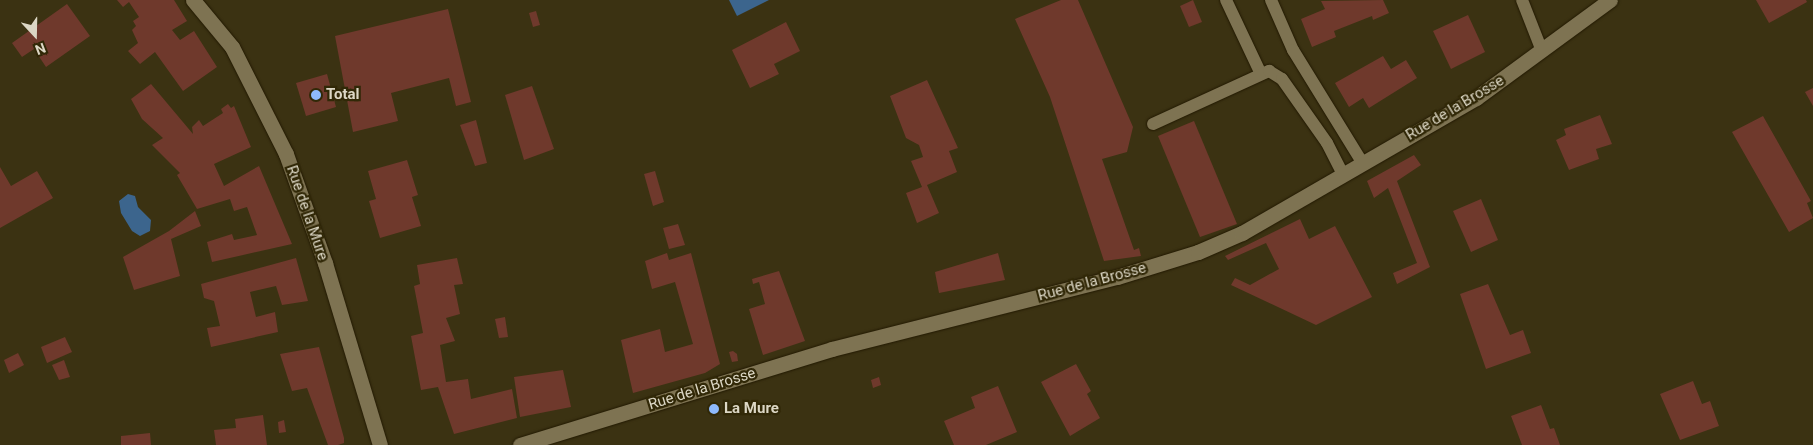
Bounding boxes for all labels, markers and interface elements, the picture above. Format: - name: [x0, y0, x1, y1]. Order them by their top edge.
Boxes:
- north arrow: [10, 10, 60, 60]
- text: N: [33, 40, 48, 58]
- street label: Rue de la Brosse: [1403, 72, 1507, 144]
- place label: Total: [326, 86, 360, 104]
- marker: Total: [310, 89, 322, 101]
- street label: Rue de la Mure: [282, 163, 332, 263]
- street label: Rue de la Brosse: [1036, 259, 1148, 305]
- street label: Rue de la Brosse: [646, 364, 758, 414]
- place label: La Mure: [724, 400, 779, 418]
- marker: La Mure: [708, 403, 720, 415]

